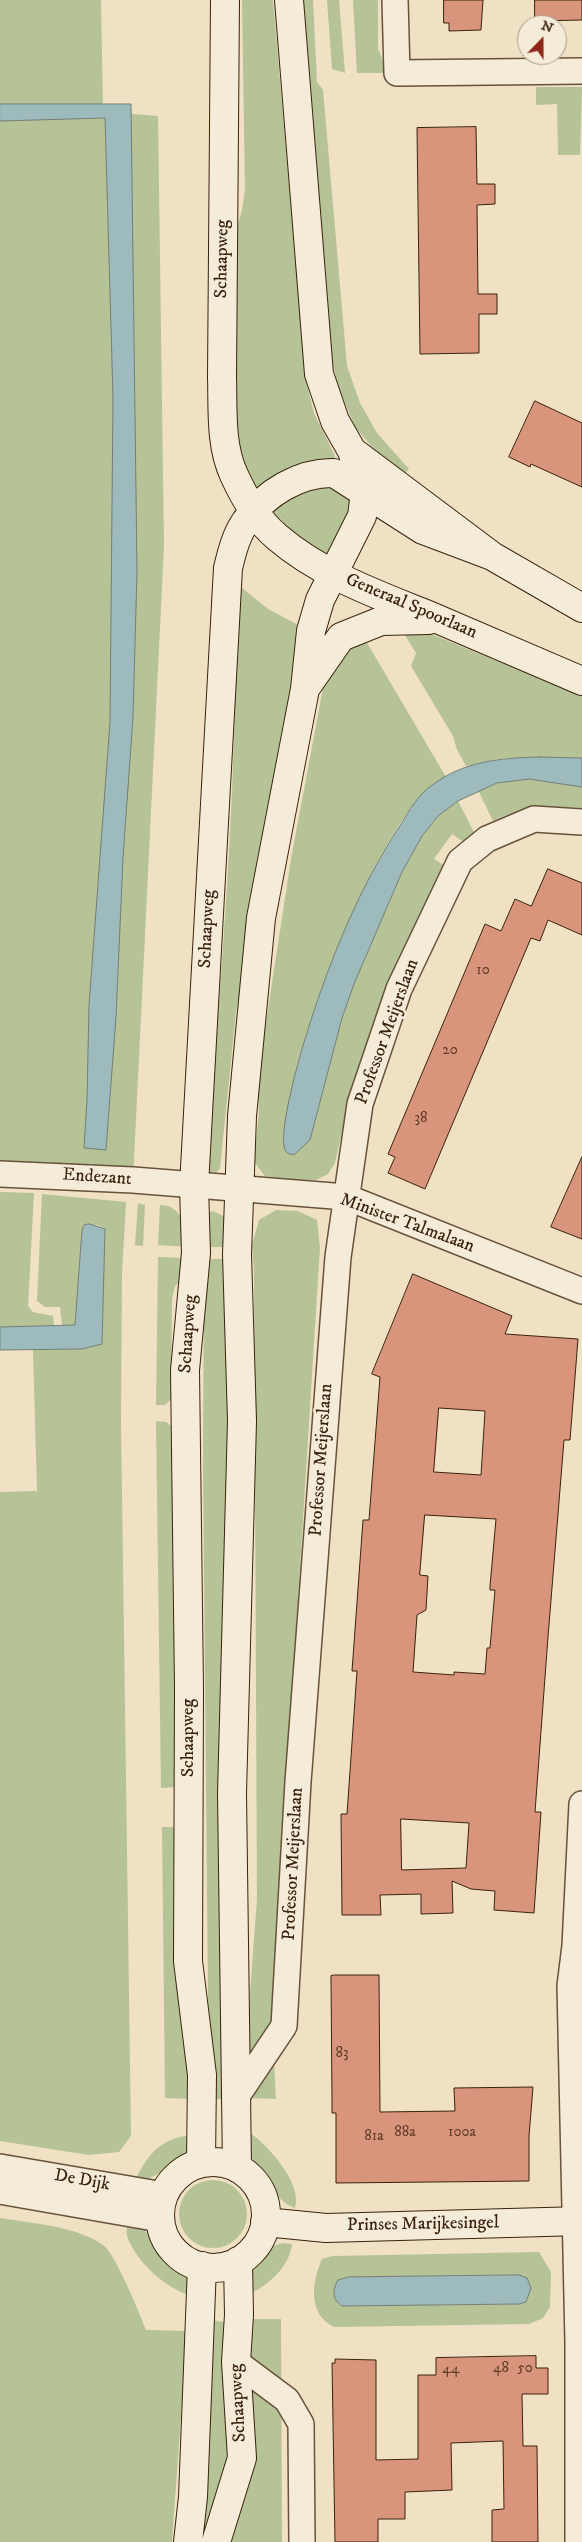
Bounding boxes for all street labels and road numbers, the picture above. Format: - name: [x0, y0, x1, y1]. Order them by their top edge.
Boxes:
- street label: Schaapweg: [212, 219, 234, 299]
- street label: Generaal Spoorlaan: [342, 570, 480, 644]
- street label: Schaapweg: [195, 889, 221, 969]
- street label: Professor Meijerslaan: [352, 956, 424, 1108]
- street label: Endezant: [62, 1165, 132, 1191]
- street label: Minister Talmalaan: [337, 1190, 477, 1258]
- street label: Schaapweg: [175, 1294, 203, 1374]
- street label: Professor Meijerslaan: [306, 1383, 338, 1537]
- street label: Schaapweg: [178, 1699, 200, 1777]
- street label: Professor Meijerslaan: [279, 1787, 309, 1941]
- street label: De Dijk: [53, 2165, 111, 2197]
- street label: Prinses Marijkesingel: [347, 2213, 499, 2237]
- street label: Schaapweg: [226, 2363, 252, 2443]

